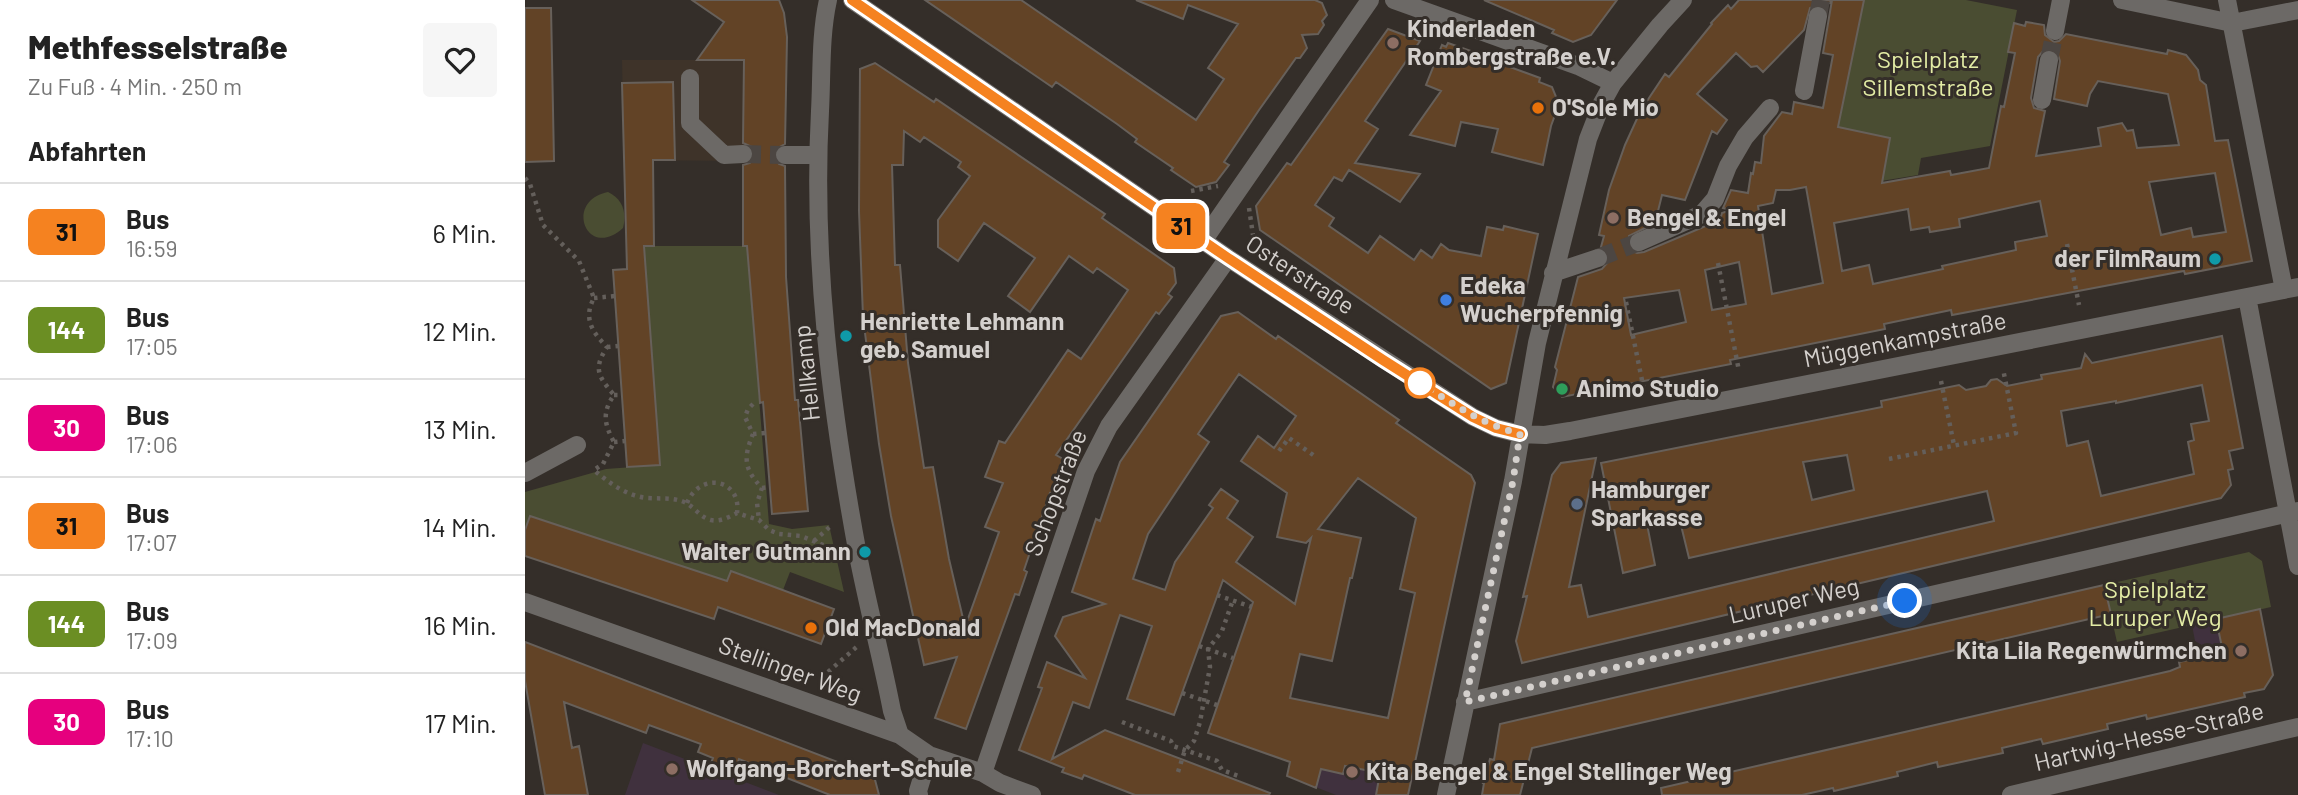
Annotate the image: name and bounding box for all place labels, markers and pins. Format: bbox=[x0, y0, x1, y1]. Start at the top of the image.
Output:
place label: Kinderladen Rombergstraße e.V. bbox=[1407, 13, 1616, 70]
marker: Kinderladen Rombergstraße e.V. bbox=[1385, 35, 1401, 51]
place label: O'Sole Mio bbox=[1552, 92, 1659, 121]
marker: O'Sole Mio bbox=[1530, 100, 1546, 116]
place label: Bengel & Engel bbox=[1627, 202, 1786, 231]
marker: Bengel & Engel bbox=[1605, 210, 1621, 226]
place label: der FilmRaum bbox=[2054, 243, 2201, 272]
marker: der FilmRaum bbox=[2207, 251, 2223, 267]
place label: Edeka Wucherpfennig bbox=[1460, 270, 1623, 327]
marker: Edeka Wucherpfennig bbox=[1438, 292, 1454, 308]
place label: Henriette Lehmann geb. Samuel bbox=[860, 306, 1064, 363]
marker: Henriette Lehmann geb. Samuel bbox=[838, 328, 854, 344]
unlabelled marker bbox=[1405, 368, 1435, 398]
place label: Animo Studio bbox=[1576, 373, 1719, 402]
marker: Animo Studio bbox=[1554, 381, 1570, 397]
place label: Hamburger Sparkasse bbox=[1591, 474, 1710, 531]
marker: Hamburger Sparkasse bbox=[1569, 496, 1585, 512]
place label: Walter Gutmann bbox=[681, 536, 851, 565]
marker: Walter Gutmann bbox=[857, 544, 873, 560]
place label: Old MacDonald bbox=[825, 612, 980, 641]
marker: Old MacDonald bbox=[803, 620, 819, 636]
place label: Kita Lila Regenwürmchen bbox=[1956, 635, 2227, 664]
marker: Kita Lila Regenwürmchen bbox=[2233, 643, 2249, 659]
place label: Wolfgang-Borchert-Schule bbox=[686, 753, 973, 782]
place label: Kita Bengel & Engel Stellinger Weg bbox=[1366, 756, 1732, 785]
marker: Wolfgang-Borchert-Schule bbox=[664, 761, 680, 777]
marker: Kita Bengel & Engel Stellinger Weg bbox=[1344, 764, 1360, 780]

